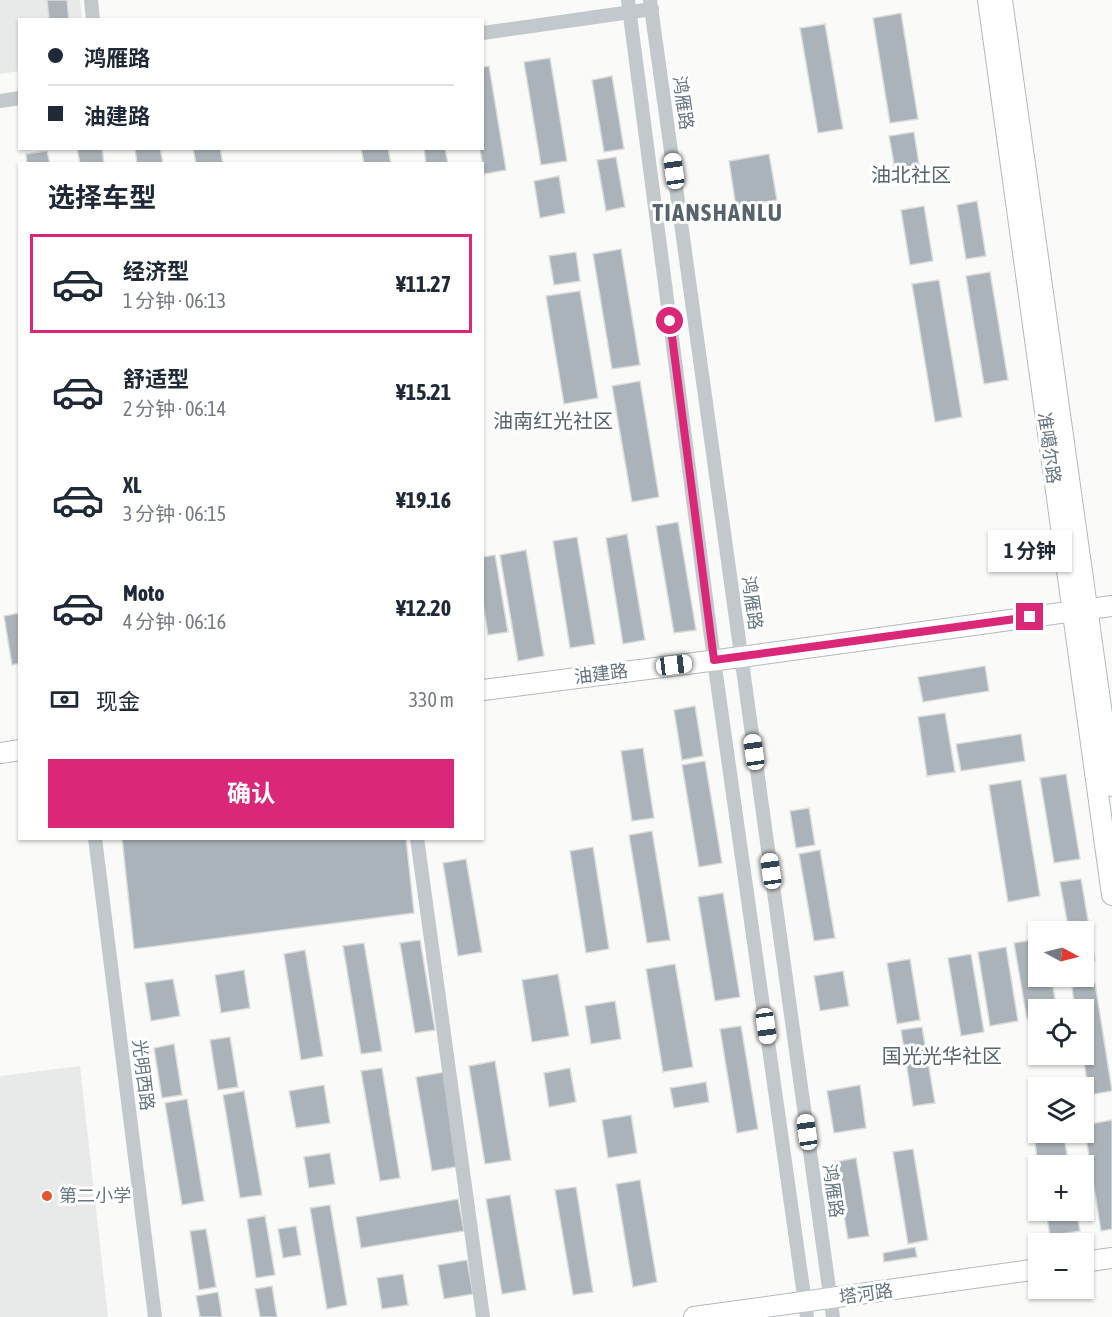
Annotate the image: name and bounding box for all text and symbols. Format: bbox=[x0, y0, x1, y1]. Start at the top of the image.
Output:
text: 鸿雁路 bbox=[84, 45, 150, 71]
street label: 鸿雁路 bbox=[669, 75, 698, 131]
text: 油建路 bbox=[84, 103, 150, 129]
car bbox=[663, 152, 685, 190]
district label: 油北社区 bbox=[871, 163, 951, 186]
text: 选择车型 bbox=[48, 182, 156, 213]
district label: TIANSHANLU bbox=[653, 199, 783, 226]
icon: car bbox=[51, 257, 105, 311]
text: 经济型 bbox=[123, 258, 189, 284]
text: ¥11.27 bbox=[396, 271, 451, 297]
text: 1 分钟 · 06:13 bbox=[123, 289, 226, 312]
route start bbox=[656, 307, 683, 334]
icon: car bbox=[51, 365, 105, 419]
text: 舒适型 bbox=[123, 366, 189, 392]
text: ¥15.21 bbox=[396, 379, 451, 405]
text: 2 分钟 · 06:14 bbox=[123, 397, 226, 420]
district label: 油南红光社区 bbox=[493, 409, 613, 432]
street label: 准噶尔路 bbox=[1034, 411, 1065, 485]
text: XL bbox=[123, 472, 141, 498]
icon: car bbox=[51, 473, 105, 527]
text: ¥19.16 bbox=[396, 487, 451, 513]
text: 3 分钟 · 06:15 bbox=[123, 502, 226, 525]
callout: 1 分钟 bbox=[988, 530, 1072, 572]
text: 1 分钟 bbox=[1004, 539, 1056, 562]
street label: 鸿雁路 bbox=[738, 575, 767, 631]
text: Moto bbox=[123, 580, 165, 606]
icon: car bbox=[51, 581, 105, 635]
text: ¥12.20 bbox=[396, 595, 451, 621]
route end bbox=[1016, 603, 1043, 630]
text: 4 分钟 · 06:16 bbox=[123, 610, 226, 633]
car bbox=[655, 654, 693, 676]
street label: 油建路 bbox=[573, 660, 629, 687]
icon: cash bbox=[48, 683, 81, 716]
text: 现金 bbox=[96, 688, 140, 714]
text: 330 m bbox=[409, 688, 454, 711]
car bbox=[743, 733, 765, 771]
button: 确认 bbox=[48, 759, 454, 828]
car bbox=[760, 852, 782, 890]
north arrow bbox=[1028, 921, 1094, 987]
map controls bbox=[1028, 921, 1094, 1299]
button: locate bbox=[1028, 999, 1094, 1065]
car bbox=[755, 1007, 777, 1045]
street label: 光明西路 bbox=[129, 1038, 158, 1112]
district label: 国光光华社区 bbox=[882, 1044, 1002, 1067]
button: layers bbox=[1028, 1077, 1094, 1143]
car bbox=[796, 1113, 818, 1151]
button: + bbox=[1028, 1155, 1094, 1221]
street label: 鸿雁路 bbox=[819, 1163, 848, 1219]
place label: 第二小学 bbox=[59, 1185, 131, 1206]
marker: 第二小学 bbox=[40, 1189, 54, 1203]
button: − bbox=[1028, 1233, 1094, 1299]
street label: 塔河路 bbox=[838, 1279, 894, 1308]

